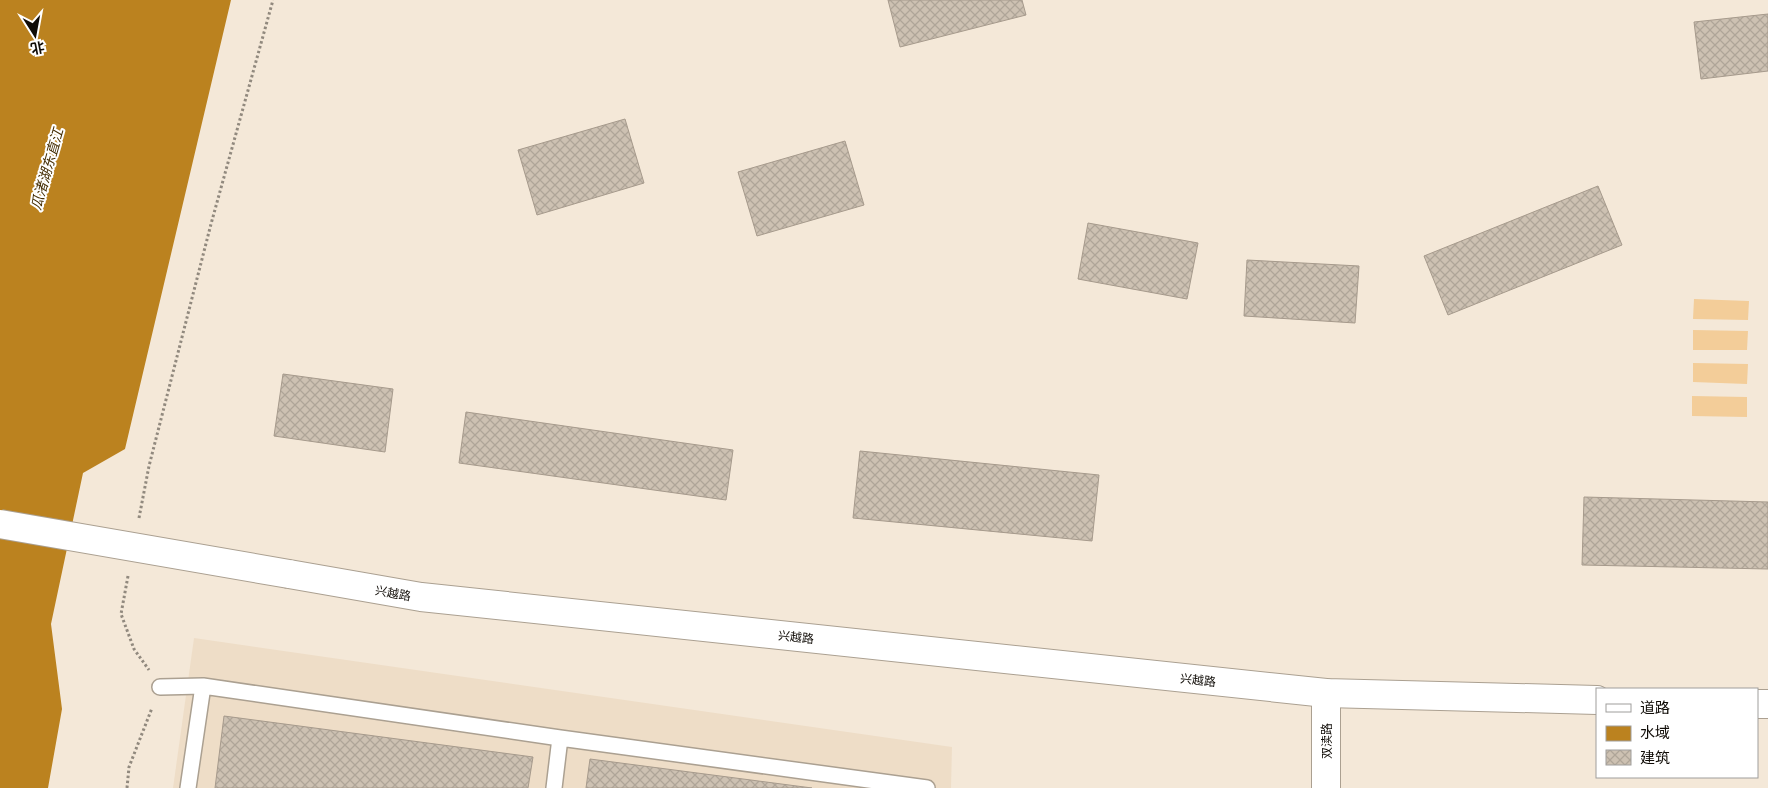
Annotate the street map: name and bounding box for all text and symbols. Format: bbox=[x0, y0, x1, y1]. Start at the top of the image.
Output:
north arrow bbox=[10, 10, 60, 60]
text: 北 bbox=[29, 38, 46, 58]
water label: 瓜渚湖东直江 bbox=[27, 124, 68, 212]
street label: 兴越路 bbox=[374, 582, 412, 604]
street label: 兴越路 bbox=[777, 628, 815, 646]
street label: 兴越路 bbox=[1179, 671, 1217, 689]
legend bbox=[1596, 688, 1758, 778]
text: 道路 bbox=[1640, 698, 1670, 717]
street label: 双渎路 bbox=[1319, 723, 1334, 759]
text: 水域 bbox=[1640, 723, 1670, 742]
text: 建筑 bbox=[1640, 748, 1670, 767]

